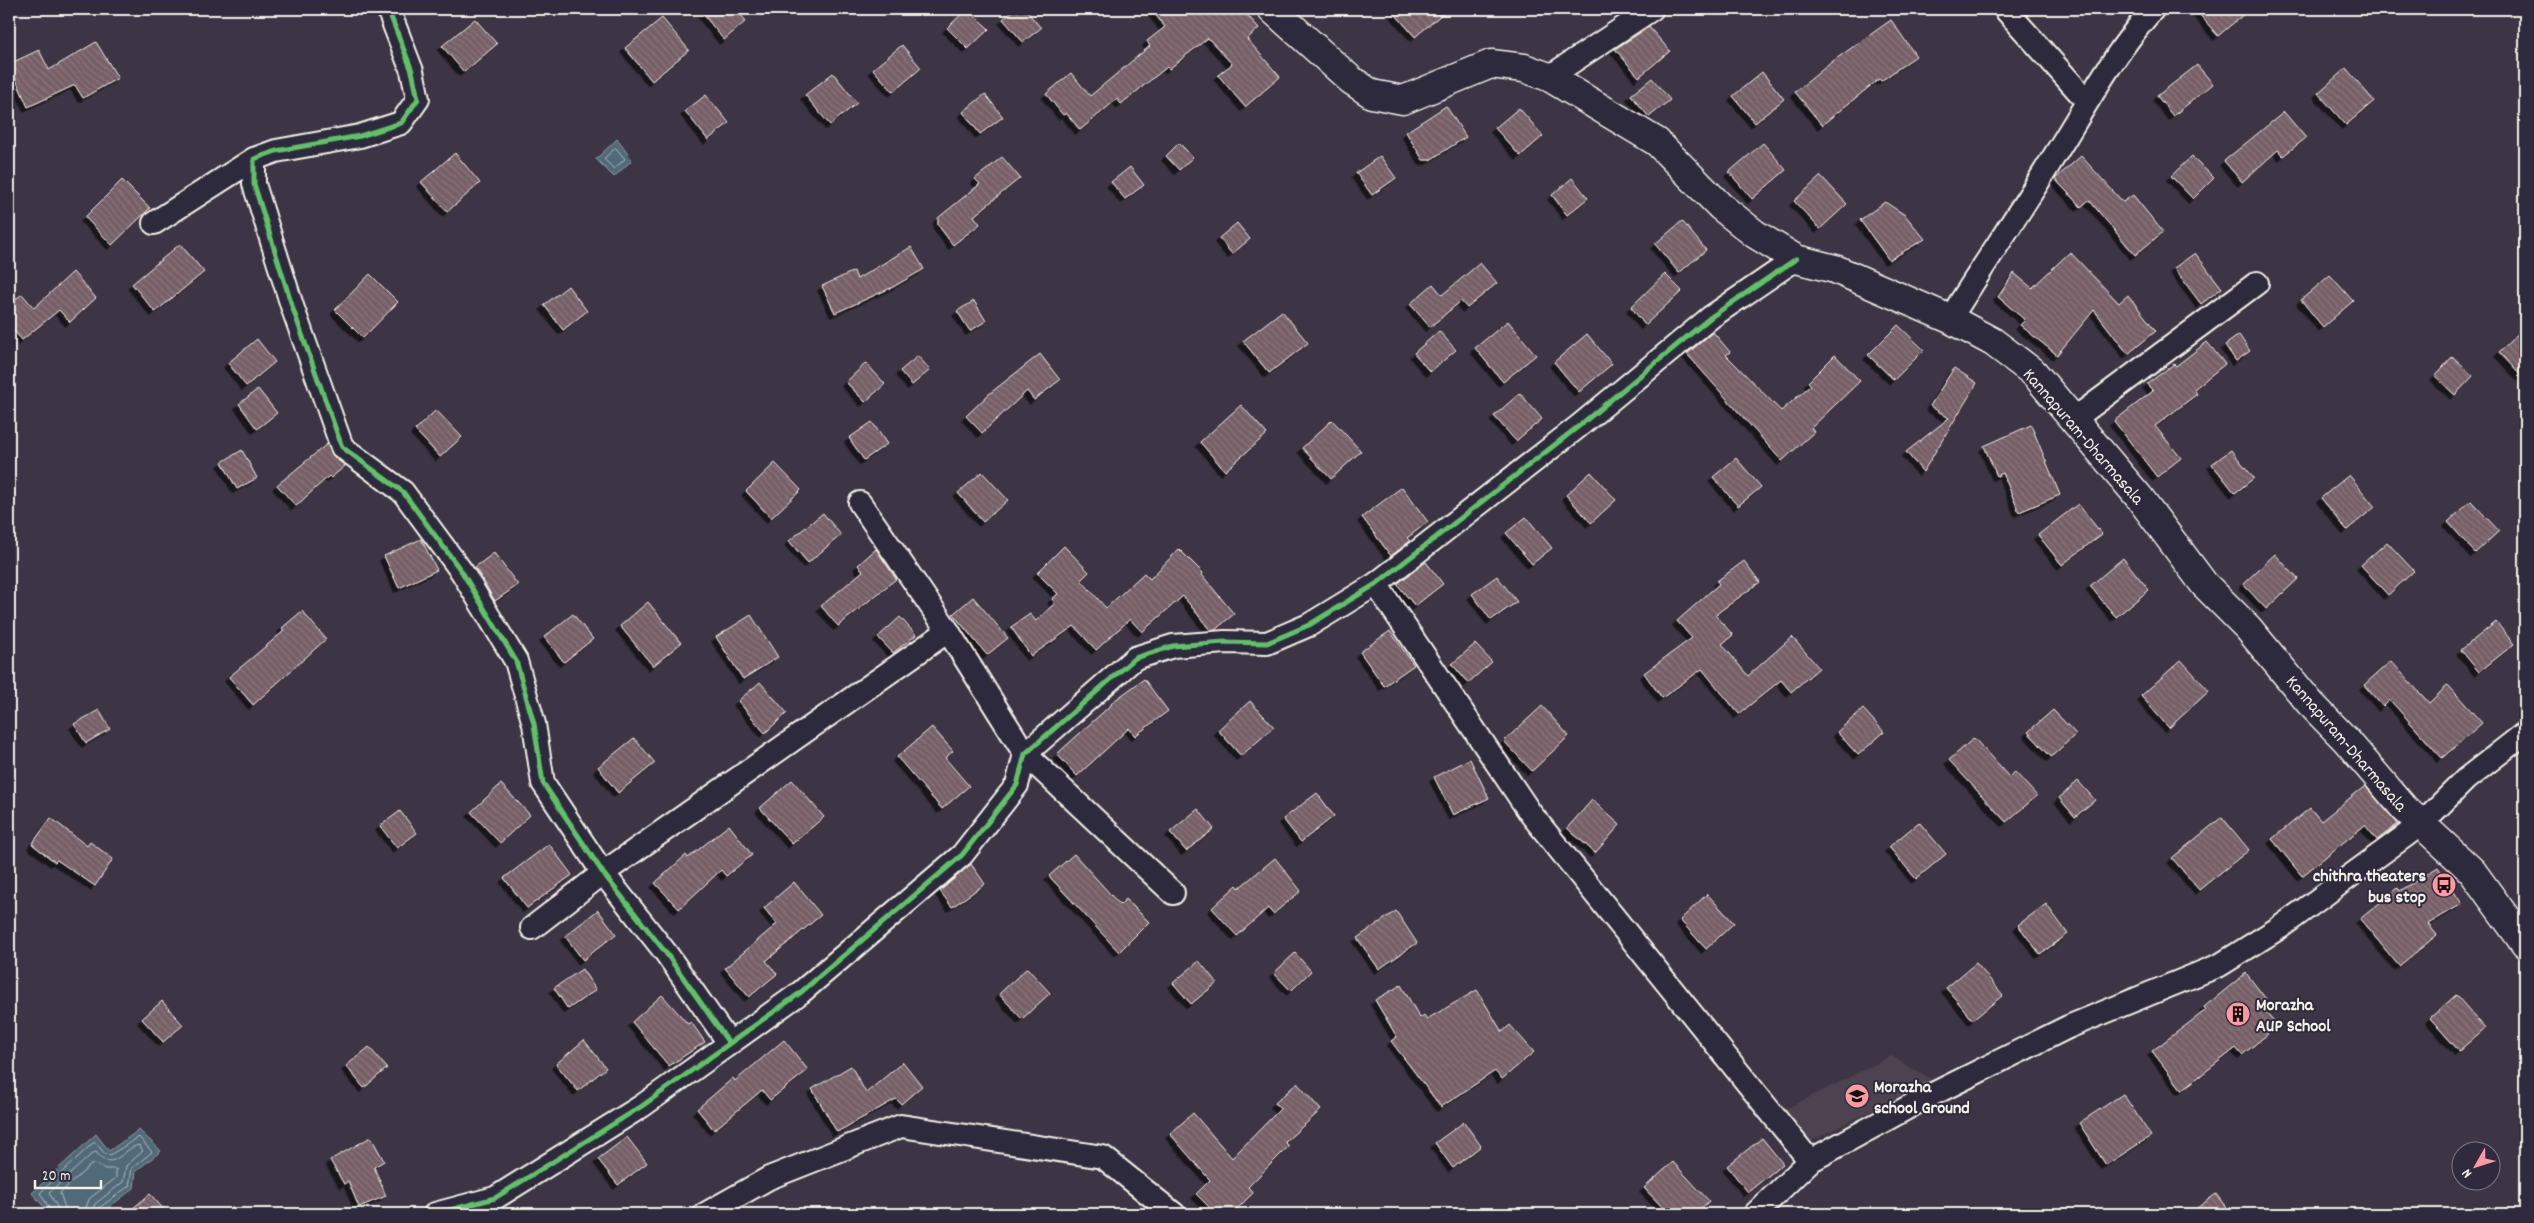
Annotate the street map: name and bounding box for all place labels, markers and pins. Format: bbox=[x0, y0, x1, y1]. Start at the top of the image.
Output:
place label: chithra theaters bus stop bbox=[2313, 865, 2426, 911]
bus stop icon: chithra theaters bus stop bbox=[2431, 872, 2457, 898]
place label: Morazha AUP School bbox=[2256, 994, 2331, 1040]
building icon: Morazha AUP School bbox=[2225, 1001, 2251, 1027]
place label: Morazha school Ground bbox=[1874, 1076, 1970, 1122]
school or university icon: Morazha school Ground bbox=[1844, 1083, 1870, 1109]

